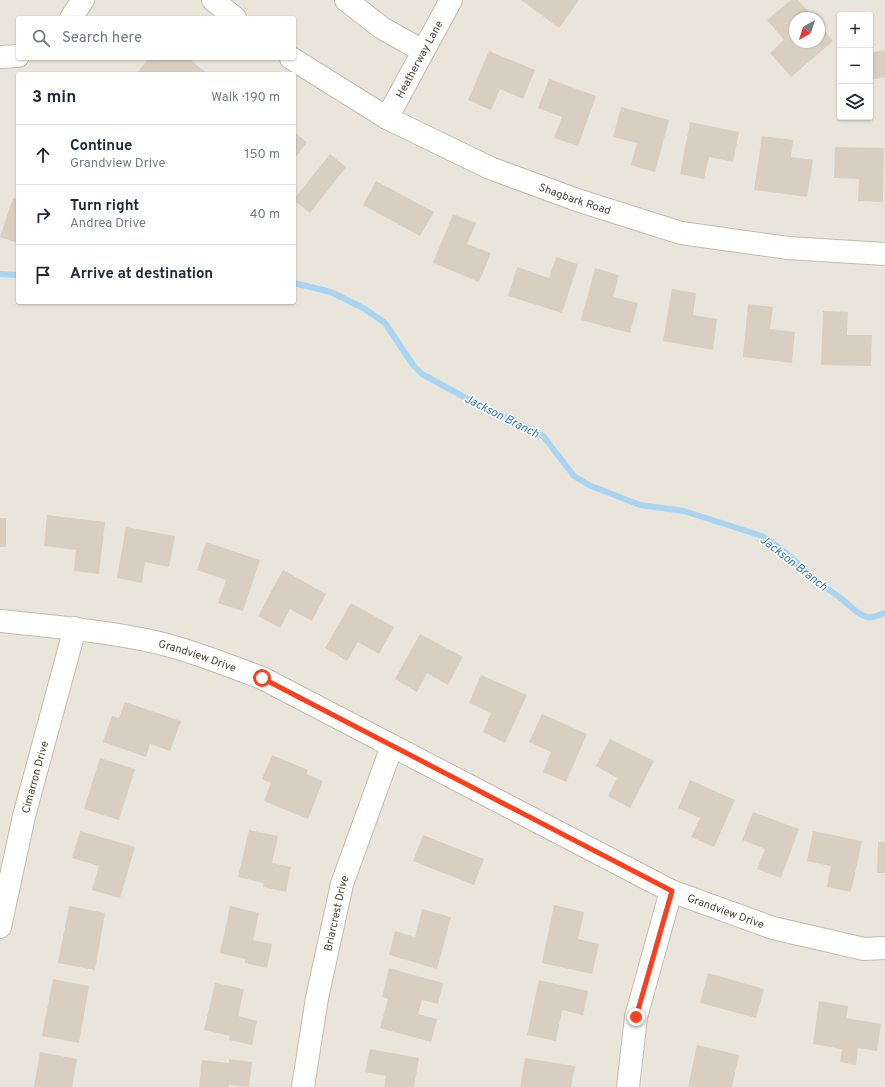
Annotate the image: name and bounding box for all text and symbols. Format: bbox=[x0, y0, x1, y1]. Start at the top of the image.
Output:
north arrow bbox=[789, 12, 825, 48]
map controls bbox=[837, 12, 873, 120]
button: + bbox=[837, 12, 873, 48]
search box bbox=[16, 16, 296, 60]
street label: Heatherway Lane bbox=[393, 18, 447, 101]
icon: search bbox=[30, 27, 52, 49]
text: Search here bbox=[62, 29, 142, 48]
button: − bbox=[837, 48, 873, 84]
button: layers bbox=[837, 84, 873, 120]
text: 3 min bbox=[32, 87, 76, 109]
text: Walk · 190 m bbox=[211, 90, 280, 106]
text: Continue bbox=[70, 137, 132, 156]
icon: ahead bbox=[32, 144, 54, 166]
text: 150 m bbox=[245, 147, 280, 163]
text: Grandview Drive bbox=[70, 156, 166, 172]
street label: Shagbark Road bbox=[537, 181, 612, 218]
text: Turn right bbox=[70, 197, 139, 216]
icon: right bbox=[32, 204, 54, 226]
text: 40 m bbox=[250, 207, 280, 223]
text: Andrea Drive bbox=[70, 216, 146, 232]
icon: arrive bbox=[32, 264, 54, 286]
text: Arrive at destination bbox=[70, 265, 213, 284]
water label: Jackson Branch bbox=[461, 391, 542, 443]
water label: Jackson Branch bbox=[756, 532, 831, 596]
street label: Grandview Drive bbox=[157, 637, 238, 676]
route start bbox=[253, 669, 271, 687]
street label: Cimarron Drive bbox=[19, 739, 52, 815]
street label: Briarcrest Drive bbox=[321, 873, 353, 953]
street label: Grandview Drive bbox=[685, 891, 766, 932]
route end bbox=[627, 1008, 645, 1026]

